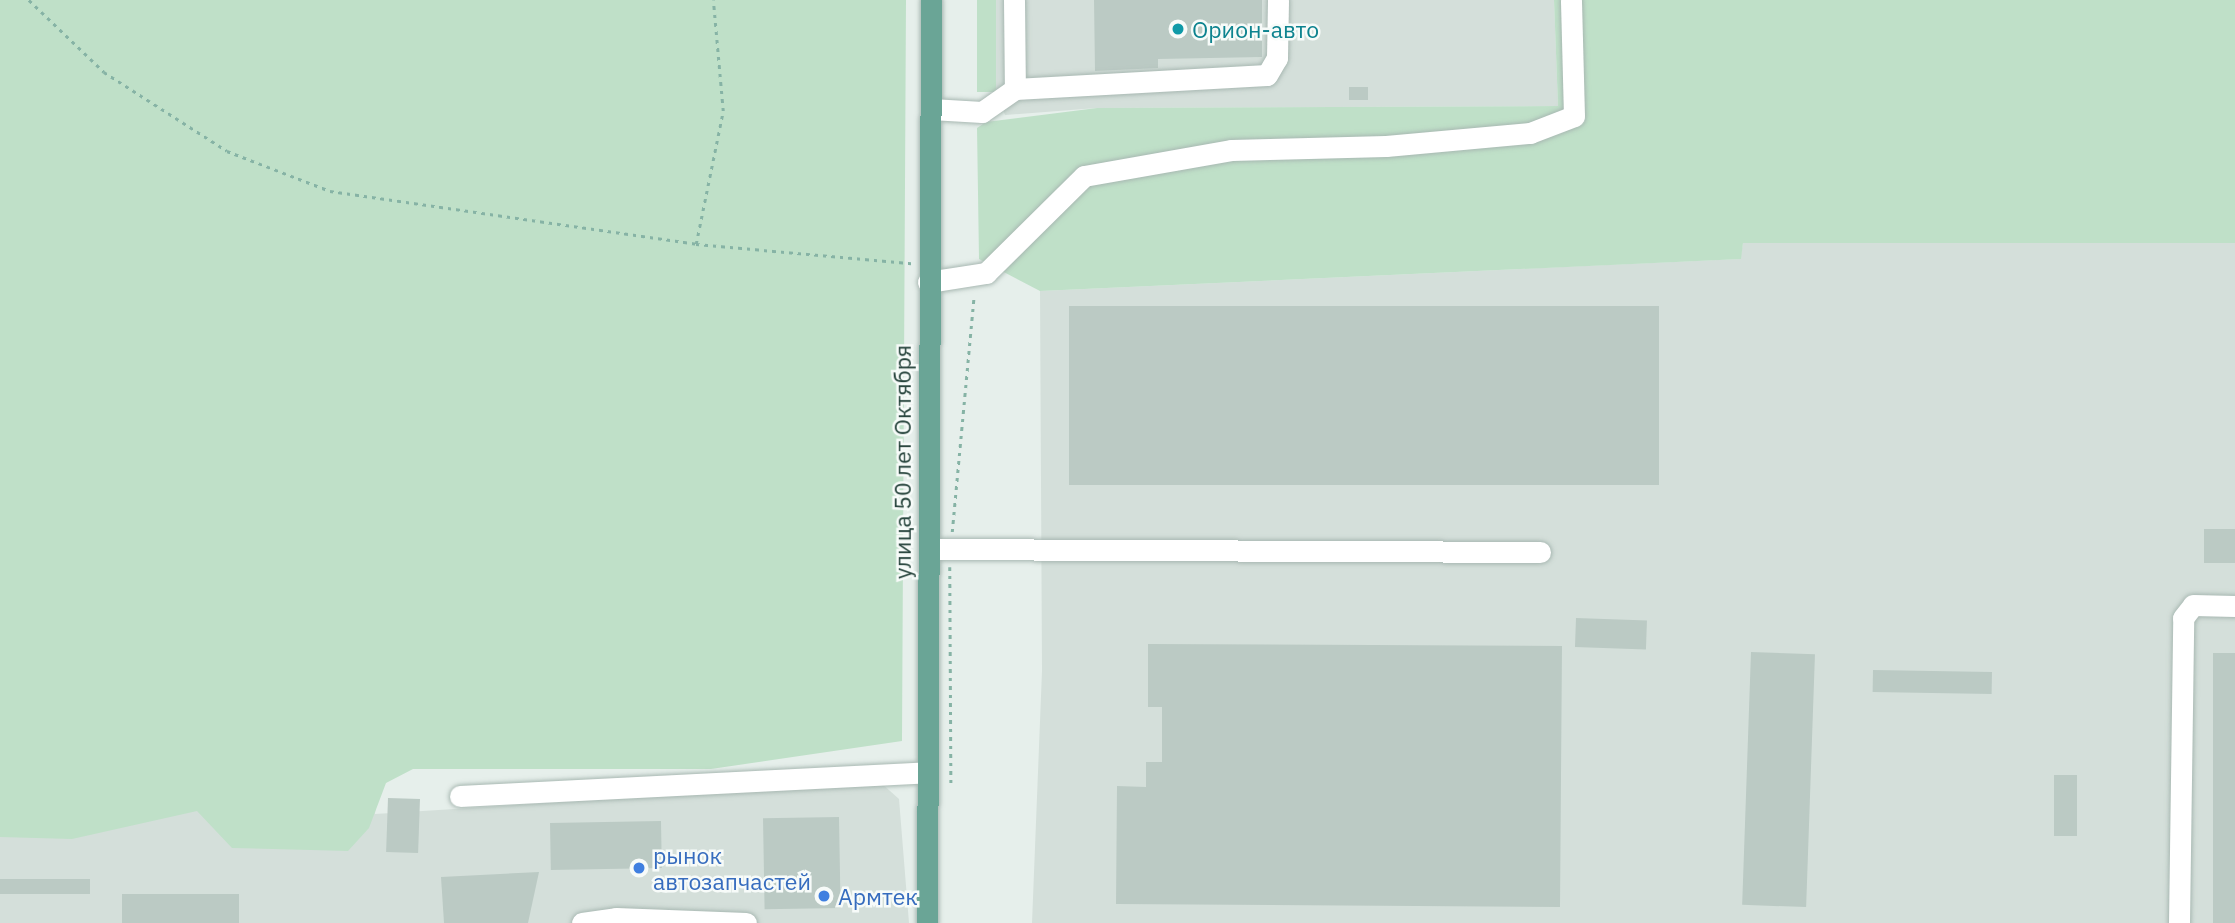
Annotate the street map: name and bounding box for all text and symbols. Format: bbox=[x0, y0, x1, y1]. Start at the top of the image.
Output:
place label: Орион-авто bbox=[1192, 15, 1319, 43]
marker: Орион-авто bbox=[1170, 21, 1186, 37]
street label: улица 50 лет Октября bbox=[888, 345, 916, 579]
place label: рынок автозапчастей bbox=[653, 841, 811, 895]
marker: рынок автозапчастей bbox=[631, 860, 647, 876]
place label: Армтек bbox=[838, 882, 918, 910]
marker: Армтек bbox=[816, 888, 832, 904]

